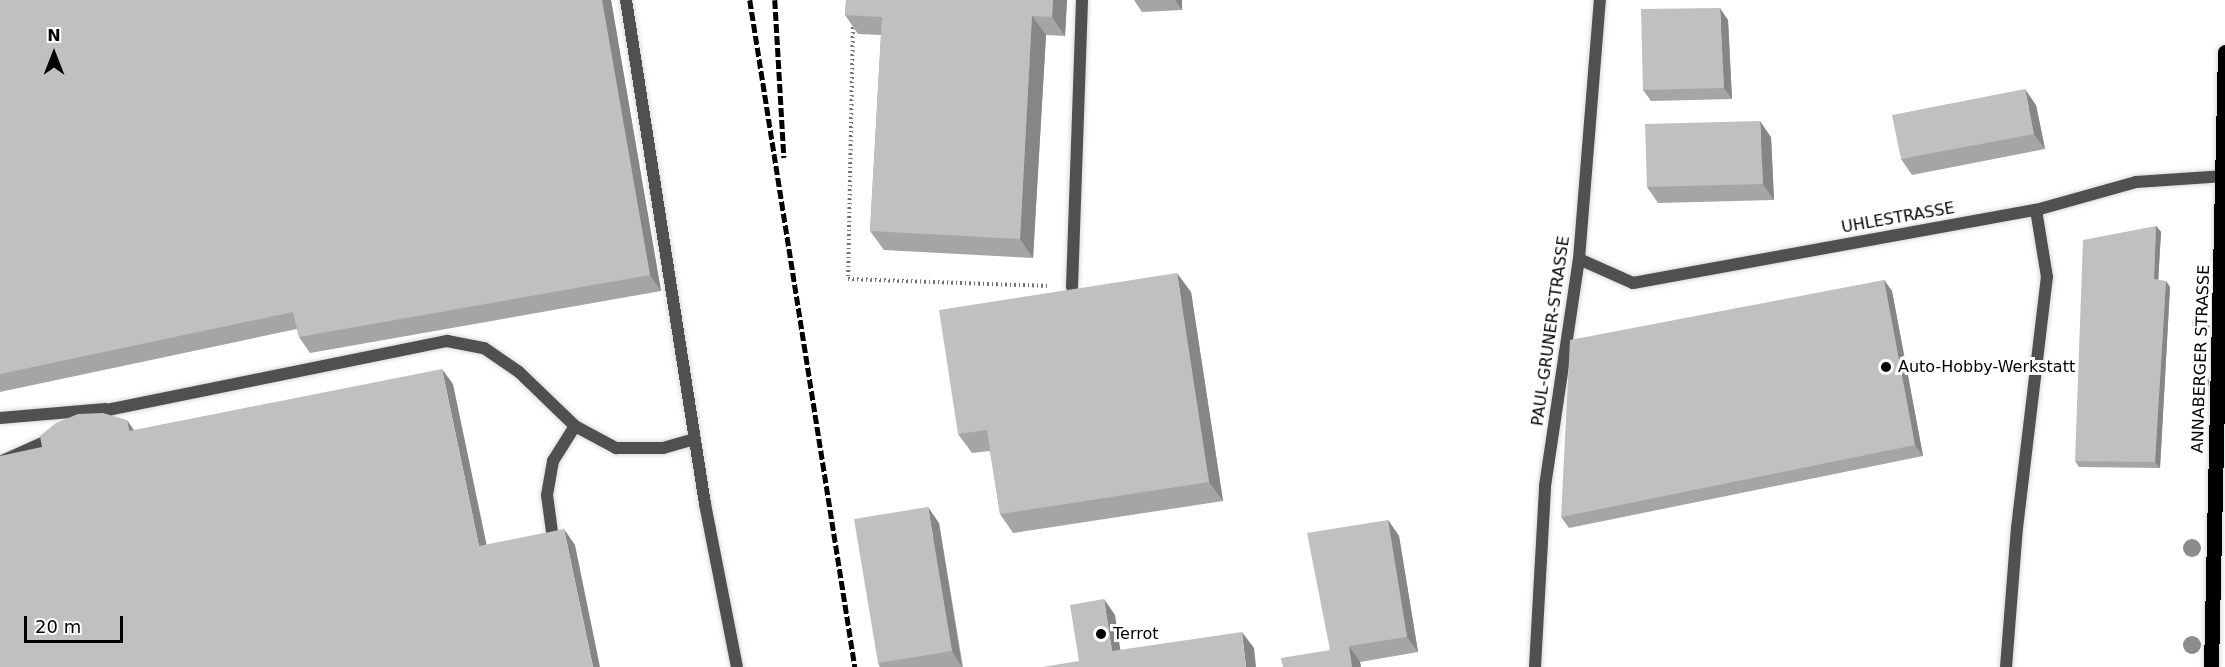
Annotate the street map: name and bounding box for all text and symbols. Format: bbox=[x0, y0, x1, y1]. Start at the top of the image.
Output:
north arrow bbox=[24, 24, 84, 84]
text: N bbox=[47, 26, 61, 45]
street label: UHLESTRASSE bbox=[1840, 199, 1956, 237]
street label: PAUL-GRUNER-STRASSE bbox=[1528, 235, 1574, 427]
street label: ANNABERGER STRASSE bbox=[2188, 264, 2214, 454]
place label: Auto-Hobby-Werkstatt bbox=[1898, 357, 2075, 377]
marker: Auto-Hobby-Werkstatt bbox=[1879, 360, 1893, 374]
scale bar bbox=[27, 604, 126, 642]
text: 20 m bbox=[35, 616, 81, 637]
place label: Terrot bbox=[1113, 624, 1158, 644]
marker: Terrot bbox=[1094, 627, 1108, 641]

